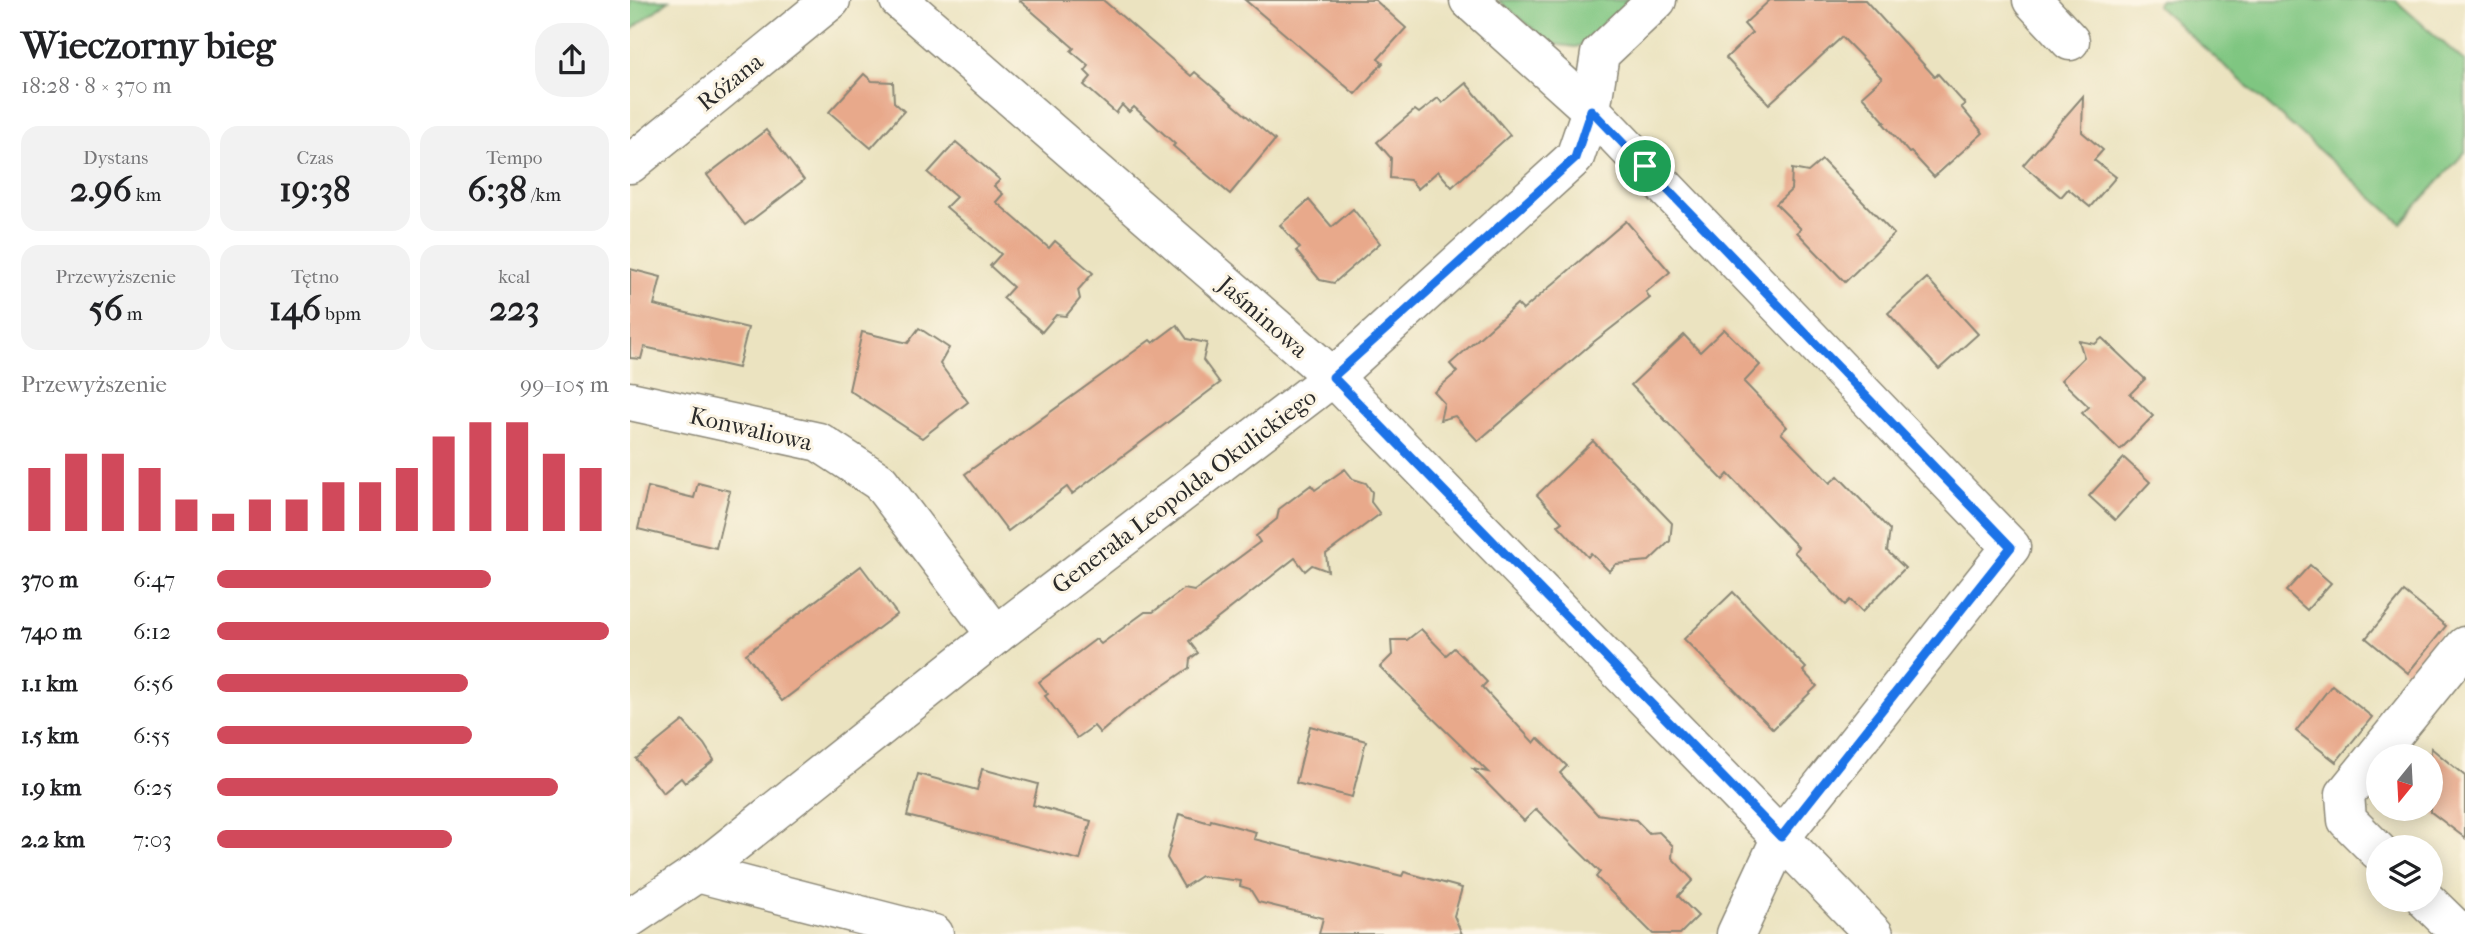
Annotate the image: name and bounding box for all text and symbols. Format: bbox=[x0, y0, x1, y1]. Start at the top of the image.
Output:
text: Wieczorny bieg bbox=[21, 23, 276, 68]
button: share bbox=[535, 23, 609, 97]
street label: Różana bbox=[692, 47, 769, 117]
text: 18:28 · 8 × 370 m bbox=[21, 72, 172, 99]
pin bbox=[1615, 136, 1675, 196]
text: Dystans bbox=[83, 147, 148, 169]
text: Czas bbox=[297, 147, 333, 169]
text: Tempo bbox=[486, 147, 543, 169]
icon: arrive bbox=[1626, 147, 1664, 185]
text: 2.96 bbox=[70, 169, 132, 210]
text: 19:38 bbox=[279, 169, 351, 210]
text: 6:38 bbox=[467, 169, 527, 210]
text: km bbox=[132, 184, 161, 206]
text: /km bbox=[527, 184, 561, 206]
text: Przewyższenie bbox=[55, 266, 176, 288]
text: Tętno bbox=[291, 266, 339, 288]
text: kcal bbox=[498, 266, 530, 288]
street label: Jaśminowa bbox=[1211, 269, 1314, 364]
text: 56 bbox=[89, 288, 123, 329]
text: 146 bbox=[269, 288, 321, 329]
text: 223 bbox=[489, 288, 540, 329]
text: m bbox=[123, 303, 143, 325]
text: bpm bbox=[321, 303, 361, 325]
text: Przewyższenie bbox=[21, 371, 167, 398]
text: 99–105 m bbox=[520, 371, 609, 398]
street label: Generała Leopolda Okulickiego bbox=[1047, 383, 1321, 599]
street label: Konwaliowa bbox=[687, 401, 816, 457]
text: 370 m bbox=[21, 566, 78, 593]
text: 6:47 bbox=[133, 566, 175, 593]
text: 740 m bbox=[21, 618, 82, 645]
text: 6:12 bbox=[133, 618, 171, 645]
text: 1.1 km bbox=[21, 670, 78, 697]
text: 6:56 bbox=[133, 670, 173, 697]
text: 1.5 km bbox=[21, 722, 79, 749]
text: 6:55 bbox=[133, 722, 171, 749]
north arrow bbox=[2366, 744, 2443, 821]
map controls bbox=[2366, 744, 2443, 912]
text: 1.9 km bbox=[21, 774, 81, 801]
text: 6:25 bbox=[133, 774, 173, 801]
text: 2.2 km bbox=[21, 826, 85, 853]
text: 7:03 bbox=[133, 826, 172, 853]
button: layers bbox=[2366, 835, 2443, 912]

